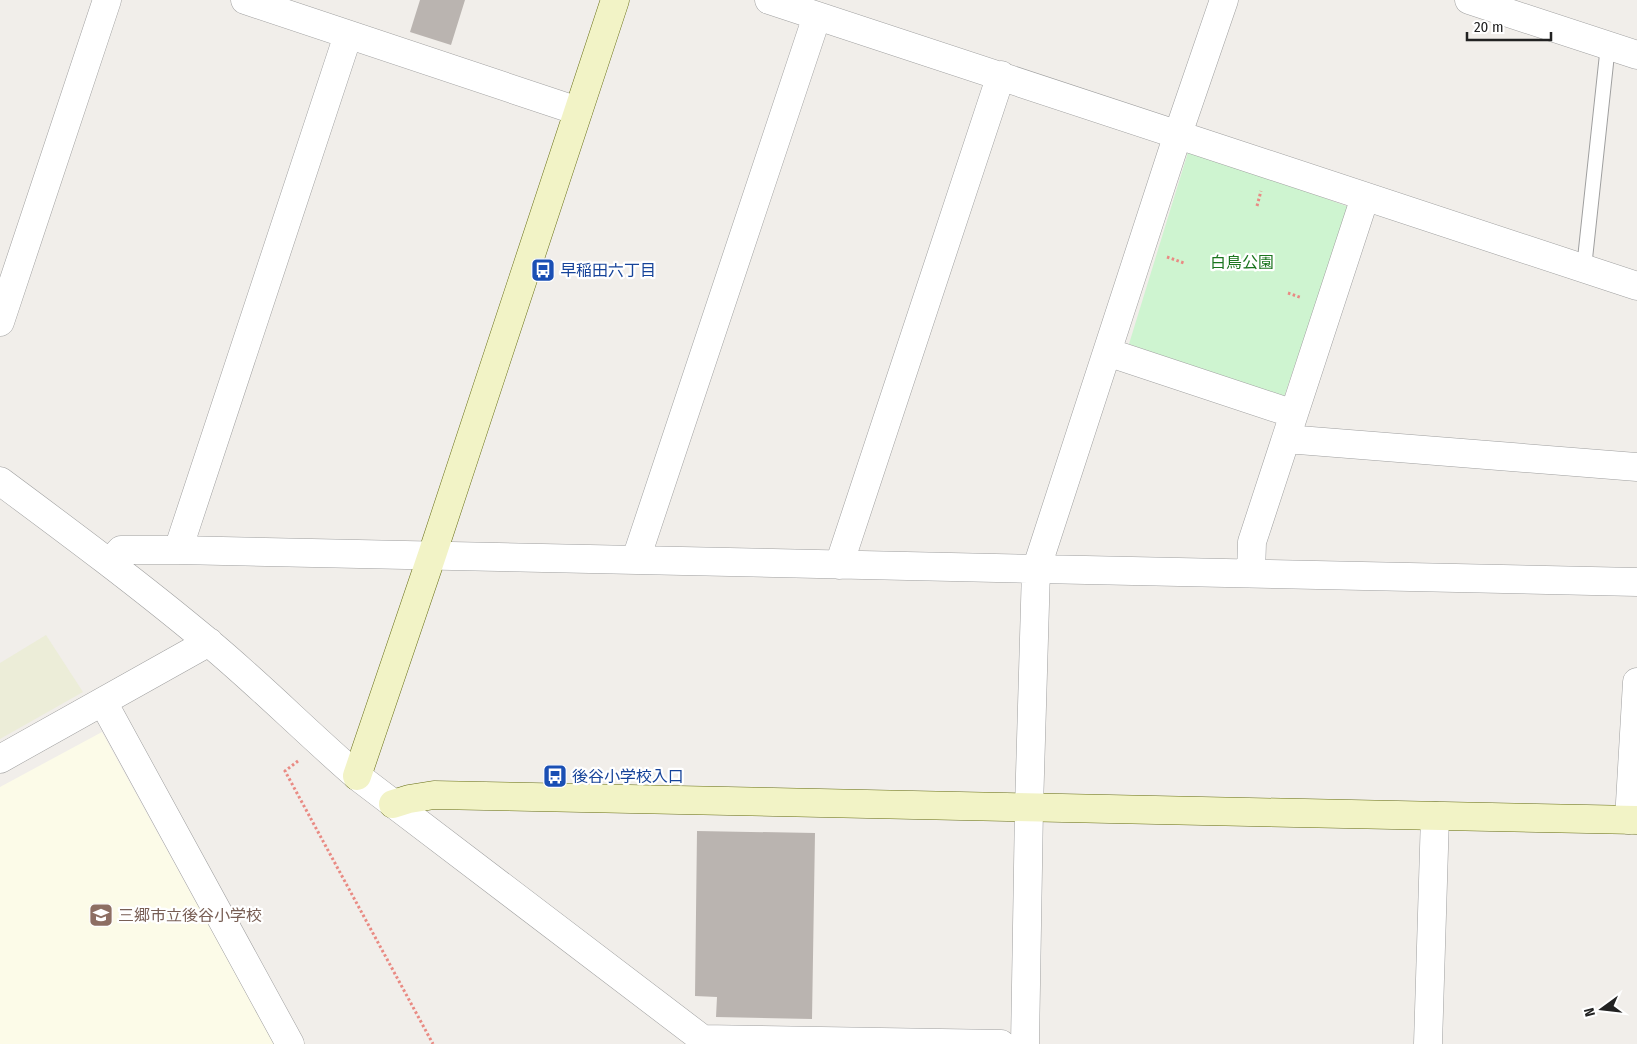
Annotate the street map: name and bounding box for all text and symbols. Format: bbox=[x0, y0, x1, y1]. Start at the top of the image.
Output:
scale bar bbox=[1467, 10, 1551, 42]
text: 20 m bbox=[1474, 18, 1504, 36]
park label: 白鳥公園 bbox=[1210, 253, 1274, 272]
bus stop icon: 早稲田六丁目 bbox=[530, 257, 556, 283]
place label: 早稲田六丁目 bbox=[560, 261, 656, 280]
bus stop icon: 後谷小学校入口 bbox=[542, 763, 568, 789]
place label: 後谷小学校入口 bbox=[572, 767, 684, 786]
school or university icon: 三郷市立後谷小学校 bbox=[88, 902, 114, 928]
place label: 三郷市立後谷小学校 bbox=[118, 906, 262, 925]
north arrow bbox=[1577, 984, 1627, 1034]
text: N bbox=[1581, 1006, 1599, 1018]

